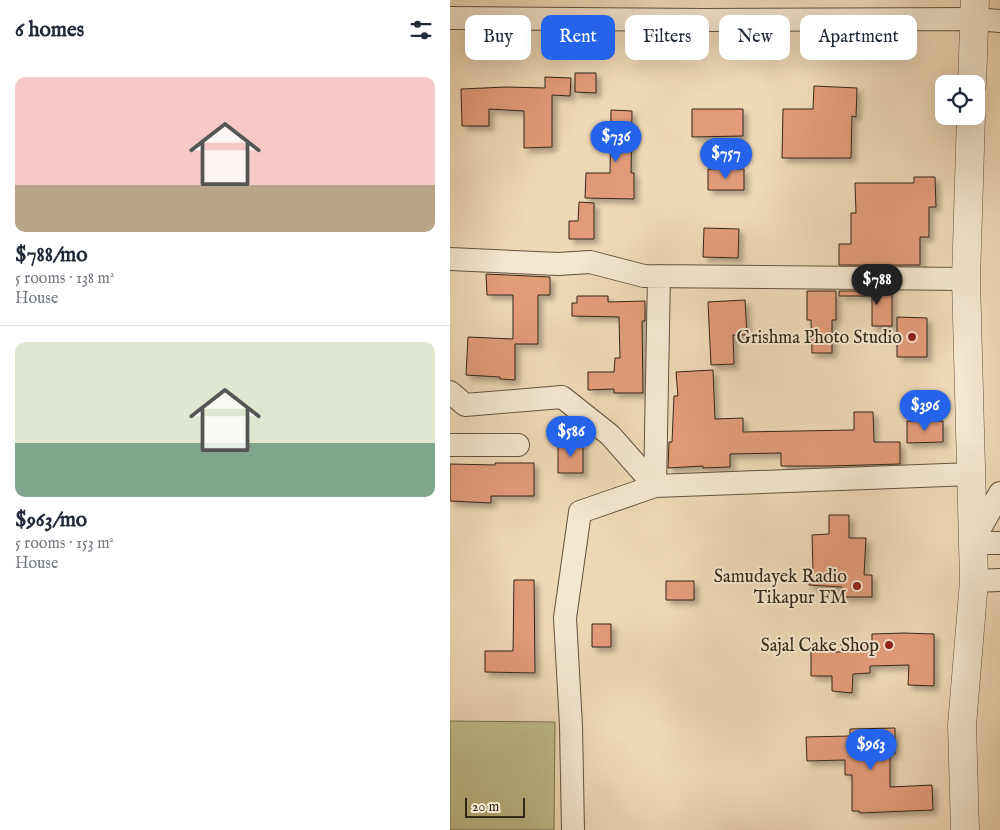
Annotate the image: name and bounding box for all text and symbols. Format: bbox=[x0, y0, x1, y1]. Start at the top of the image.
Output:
chip: Buy bbox=[465, 15, 531, 60]
chip: Rent bbox=[541, 15, 615, 60]
chip: Filters bbox=[625, 15, 709, 60]
chip: New bbox=[719, 15, 790, 60]
chip: Apartment bbox=[800, 15, 917, 60]
icon: filters bbox=[407, 16, 435, 44]
text: 6 homes bbox=[15, 17, 84, 44]
map controls bbox=[935, 75, 985, 125]
button: locate bbox=[935, 75, 985, 125]
icon: home bbox=[180, 109, 270, 199]
pin: $736 bbox=[586, 120, 646, 163]
text: $736 bbox=[601, 127, 631, 147]
pin: $757 bbox=[696, 138, 756, 180]
text: $757 bbox=[711, 144, 741, 164]
text: $788/mo bbox=[15, 242, 88, 269]
pin: $788 bbox=[847, 264, 907, 306]
text: 5 rooms · 138 m² bbox=[15, 269, 114, 289]
text: $788 bbox=[863, 270, 891, 290]
text: House bbox=[15, 289, 58, 309]
place label: Grishma Photo Studio bbox=[737, 327, 902, 350]
marker: Grishma Photo Studio bbox=[906, 331, 918, 343]
icon: home bbox=[180, 375, 270, 465]
pin: $396 bbox=[895, 390, 955, 432]
text: $396 bbox=[911, 396, 939, 416]
pin: $586 bbox=[541, 416, 601, 458]
text: $586 bbox=[557, 422, 585, 442]
text: $963/mo bbox=[15, 507, 87, 534]
text: 5 rooms · 153 m² bbox=[15, 534, 114, 554]
text: House bbox=[15, 554, 58, 574]
place label: Samudayek Radio Tikapur FM bbox=[714, 566, 847, 610]
marker: Samudayek Radio Tikapur FM bbox=[851, 580, 863, 592]
place label: Sajal Cake Shop bbox=[761, 635, 879, 658]
marker: Sajal Cake Shop bbox=[883, 639, 895, 651]
pin: $963 bbox=[841, 728, 901, 771]
text: $963 bbox=[857, 735, 885, 755]
scale bar bbox=[465, 795, 525, 818]
text: 20 m bbox=[472, 798, 499, 816]

